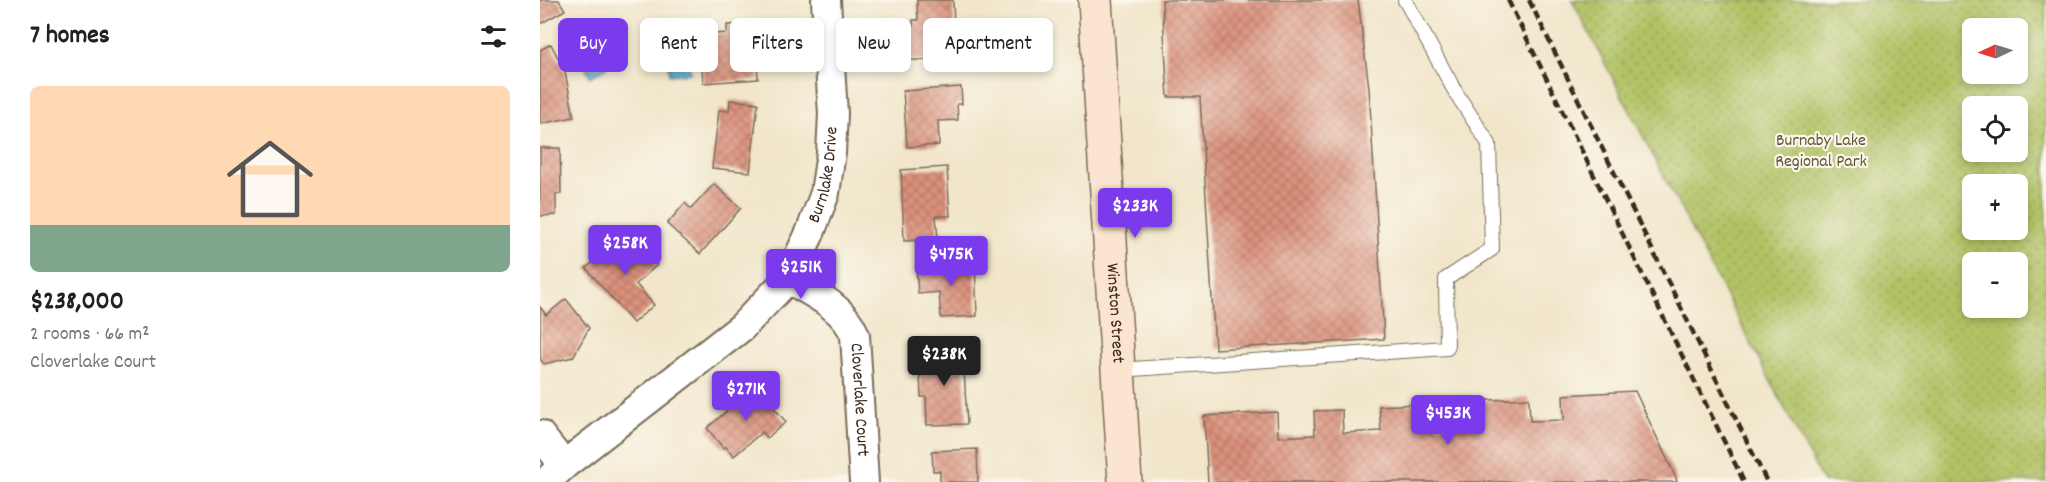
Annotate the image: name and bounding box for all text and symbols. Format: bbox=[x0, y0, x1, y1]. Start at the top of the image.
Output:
text: 7 homes bbox=[30, 18, 110, 55]
chip: Buy bbox=[558, 18, 628, 72]
chip: Rent bbox=[640, 18, 718, 72]
chip: Filters bbox=[730, 18, 824, 72]
chip: New bbox=[836, 18, 911, 72]
chip: Apartment bbox=[923, 18, 1053, 72]
north arrow bbox=[1962, 18, 2028, 84]
map controls bbox=[1962, 18, 2028, 318]
icon: filters bbox=[477, 20, 510, 53]
button: locate bbox=[1962, 96, 2028, 162]
icon: home bbox=[216, 125, 324, 233]
street label: Burnlake Drive bbox=[802, 126, 845, 227]
park label: Burnaby Lake Regional Park bbox=[1775, 129, 1867, 175]
button: + bbox=[1962, 174, 2028, 240]
pin: $233K bbox=[1093, 188, 1177, 239]
text: $233K bbox=[1112, 193, 1158, 221]
pin: $258K bbox=[583, 225, 667, 276]
text: $258K bbox=[602, 230, 648, 258]
pin: $475K bbox=[909, 236, 993, 287]
text: $475K bbox=[929, 241, 973, 269]
pin: $251K bbox=[759, 249, 843, 300]
button: − bbox=[1962, 252, 2028, 318]
text: $251K bbox=[780, 254, 822, 282]
street label: Winston Street bbox=[1099, 262, 1130, 365]
text: $238,000 bbox=[30, 284, 124, 321]
text: 2 rooms · 66 m² bbox=[30, 321, 150, 349]
pin: $238K bbox=[902, 336, 986, 387]
text: $238K bbox=[921, 341, 967, 369]
street label: Cloverlake Court bbox=[843, 342, 875, 457]
text: Cloverlake Court bbox=[30, 349, 156, 377]
pin: $271K bbox=[704, 371, 788, 422]
text: $271K bbox=[726, 376, 766, 404]
pin: $453K bbox=[1406, 395, 1490, 446]
text: $453K bbox=[1425, 400, 1471, 428]

